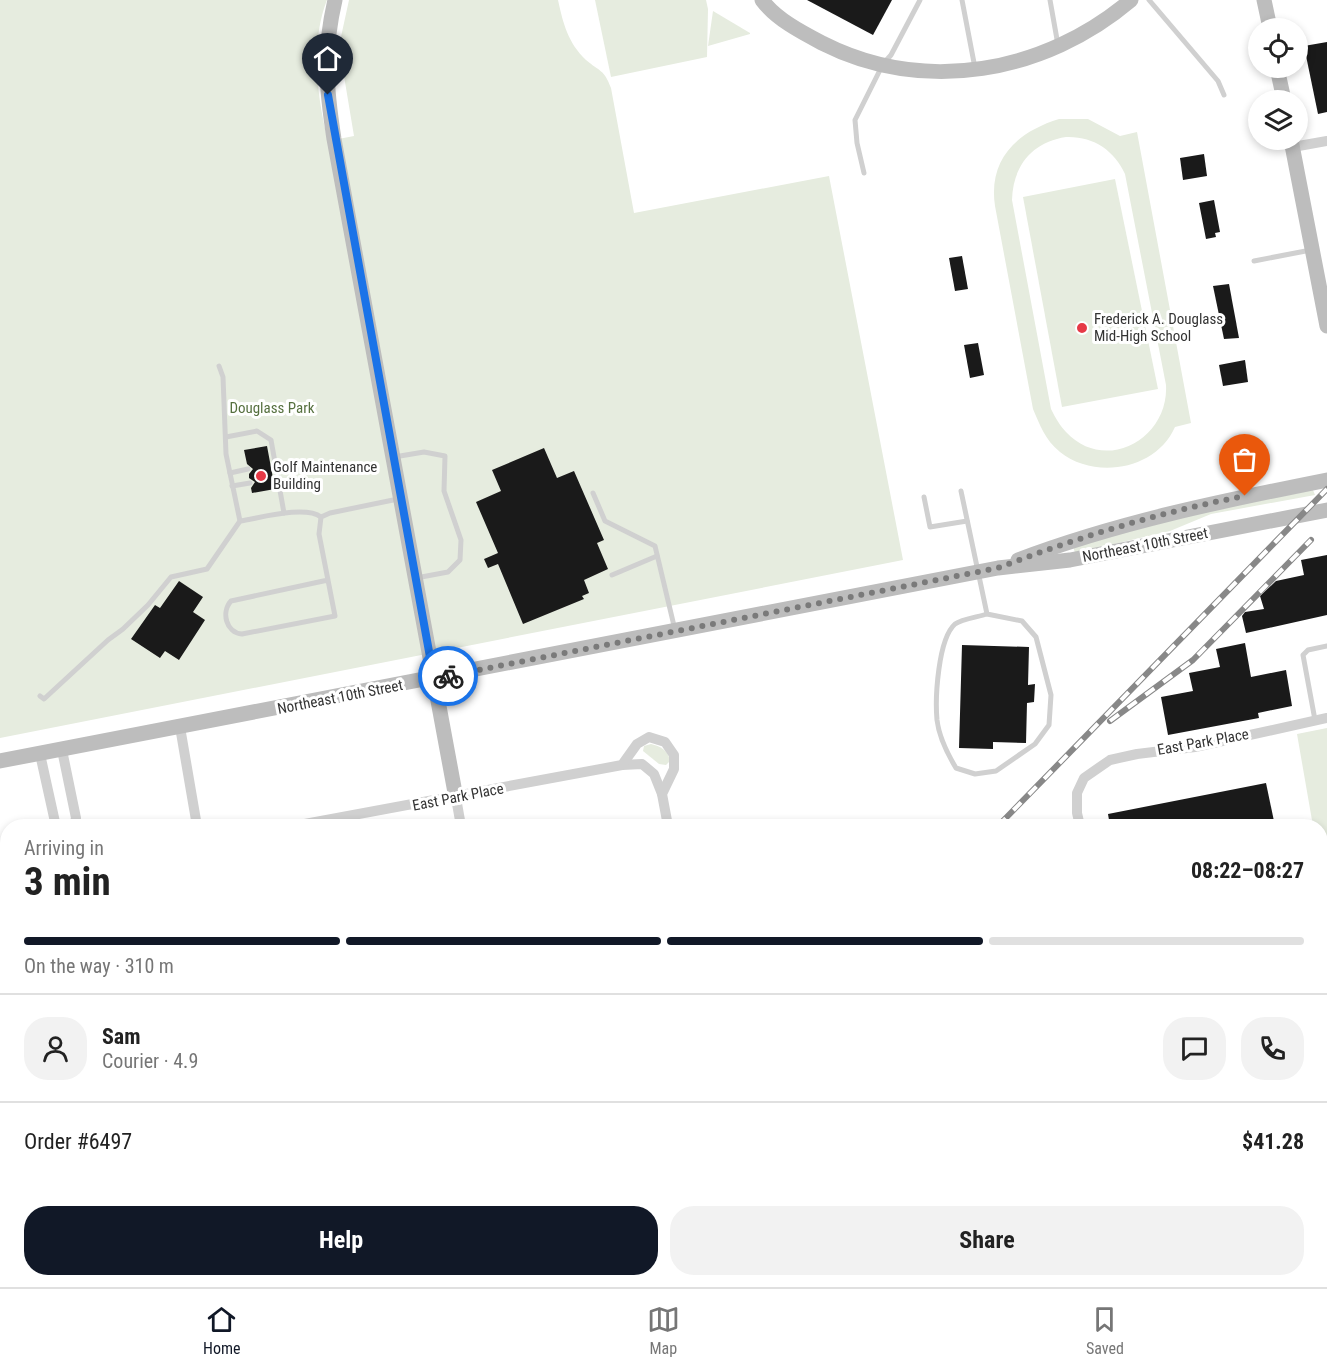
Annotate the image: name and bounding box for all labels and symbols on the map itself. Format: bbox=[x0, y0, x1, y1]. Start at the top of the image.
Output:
pin bbox=[302, 33, 353, 95]
place label: Frederick A. Douglass Mid-High School bbox=[1094, 310, 1223, 345]
marker: Frederick A. Douglass Mid-High School bbox=[1075, 321, 1089, 335]
park label: Douglass Park bbox=[229, 399, 315, 417]
pin bbox=[1219, 434, 1270, 496]
place label: Golf Maintenance Building bbox=[273, 458, 377, 493]
marker: Golf Maintenance Building bbox=[254, 469, 268, 483]
street label: Northeast 10th Street bbox=[1081, 524, 1209, 566]
courier bbox=[418, 646, 478, 706]
street label: Northeast 10th Street bbox=[276, 676, 404, 718]
street label: East Park Place bbox=[1156, 725, 1250, 759]
street label: East Park Place bbox=[411, 779, 505, 815]

